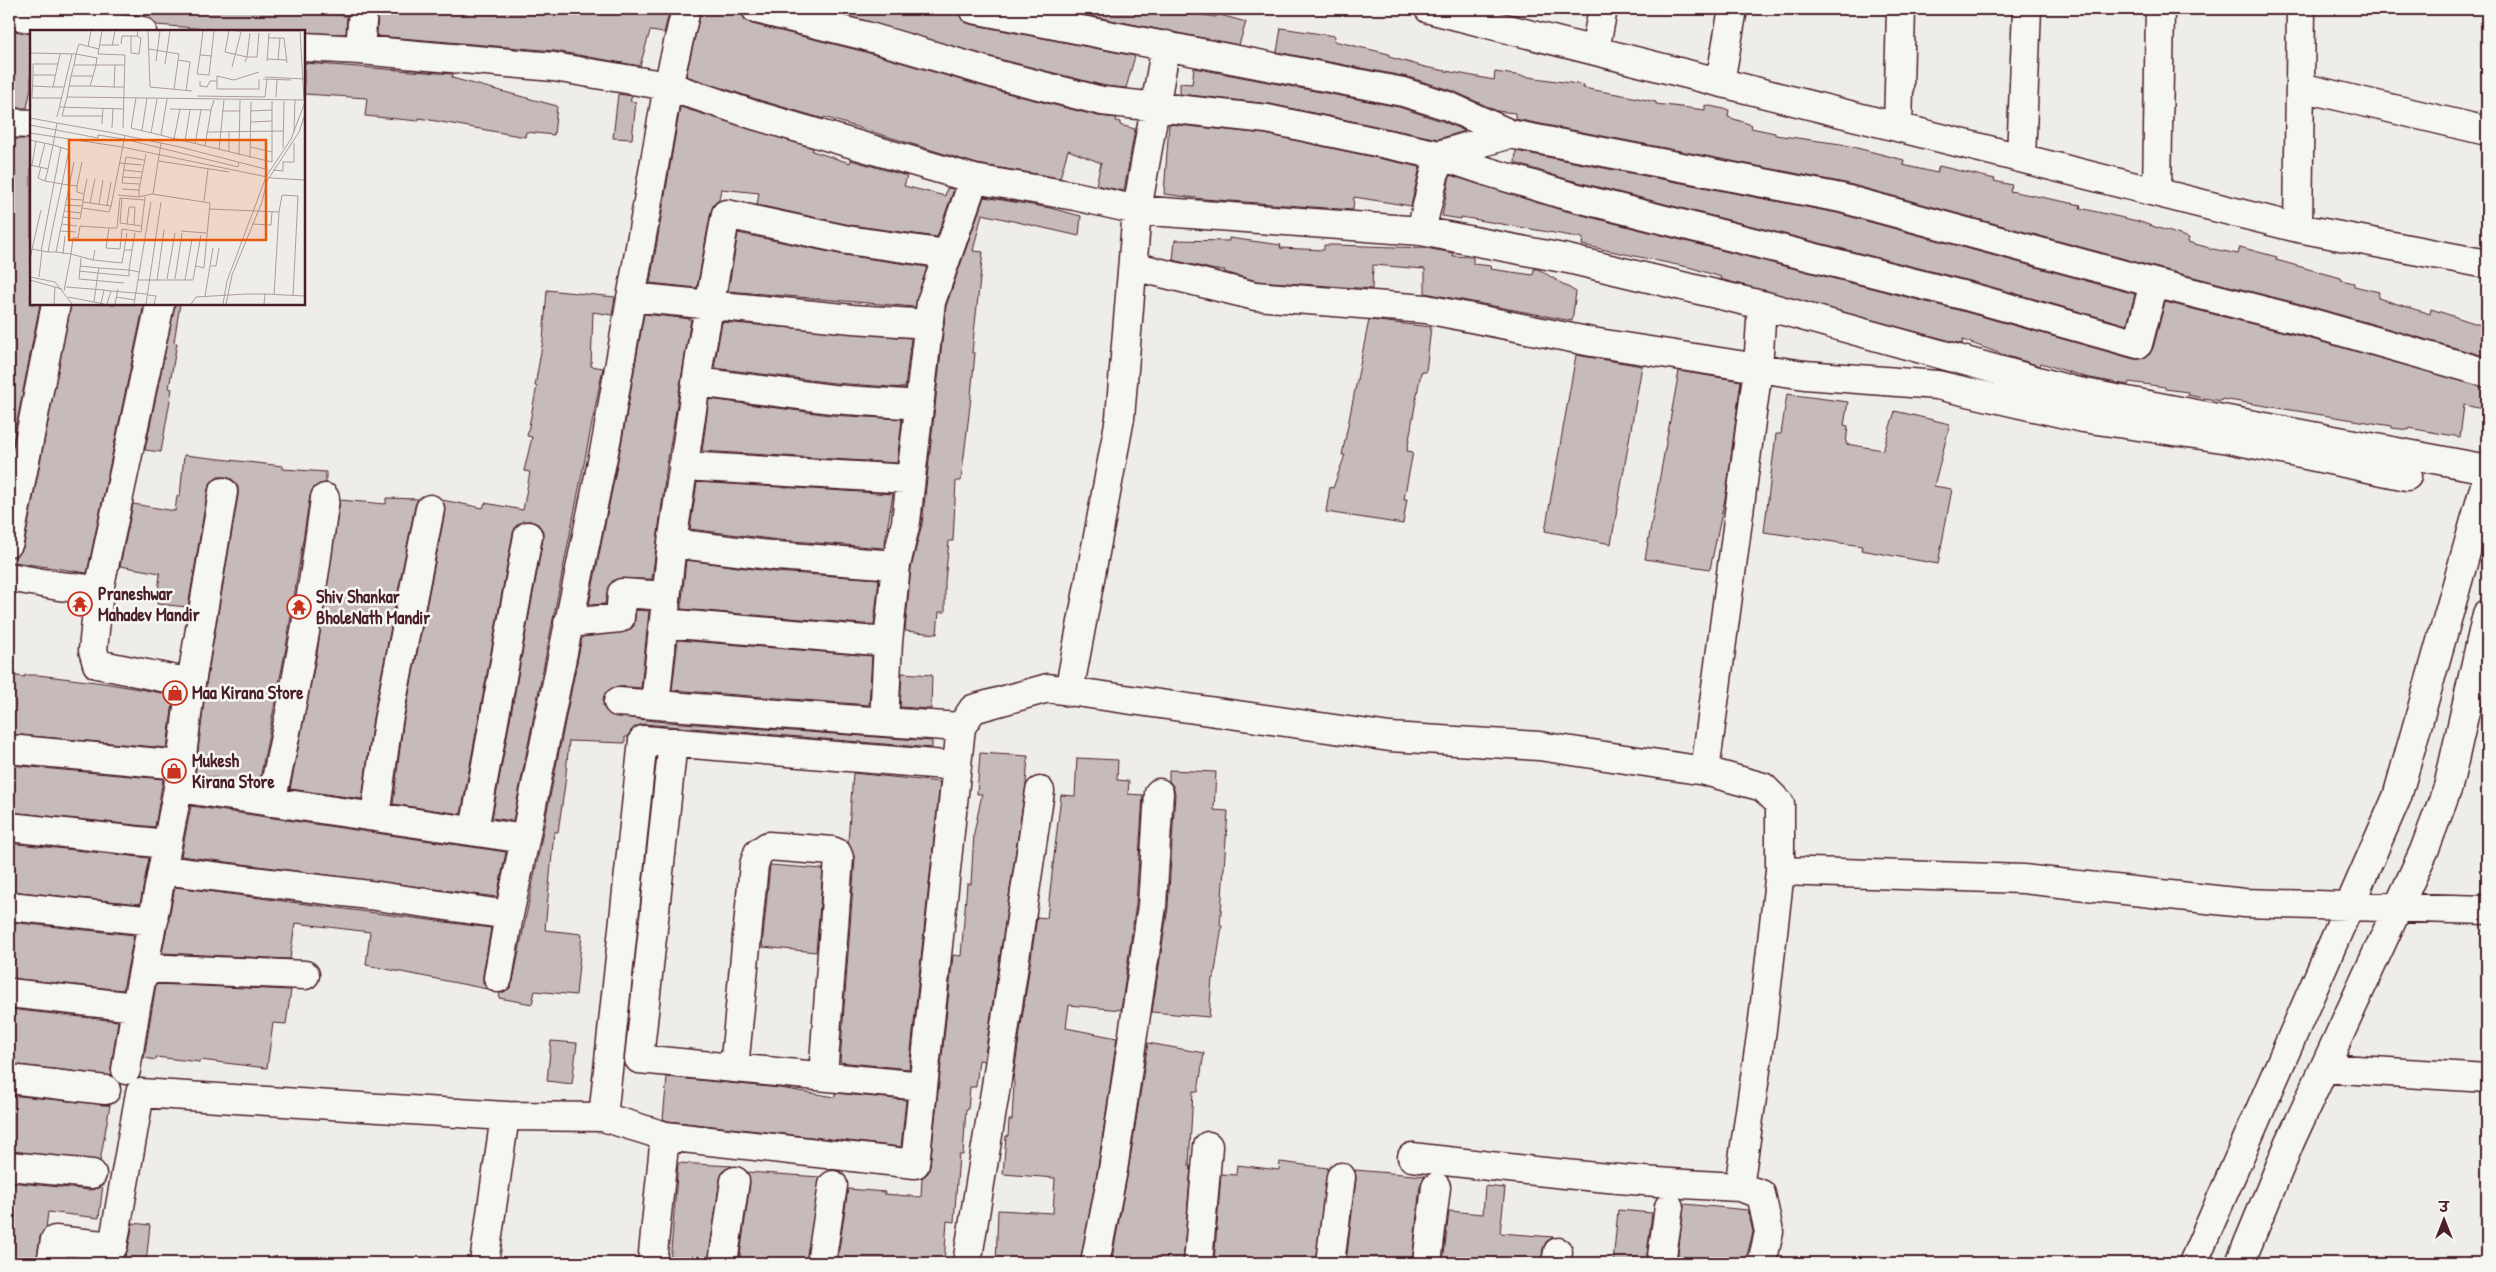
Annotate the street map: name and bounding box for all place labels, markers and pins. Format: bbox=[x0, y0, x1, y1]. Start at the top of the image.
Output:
place label: Praneshwar Mahadev Mandir bbox=[98, 581, 200, 627]
place label: Shiv Shankar BholeNath Mandir bbox=[316, 584, 430, 630]
temple icon: Praneshwar Mahadev Mandir bbox=[67, 591, 93, 617]
temple icon: Shiv Shankar BholeNath Mandir bbox=[286, 594, 312, 620]
shop icon: Maa Kirana Store bbox=[162, 680, 188, 706]
place label: Maa Kirana Store bbox=[192, 680, 304, 705]
place label: Mukesh Kirana Store bbox=[192, 748, 275, 794]
shop icon: Mukesh Kirana Store bbox=[161, 758, 187, 784]

